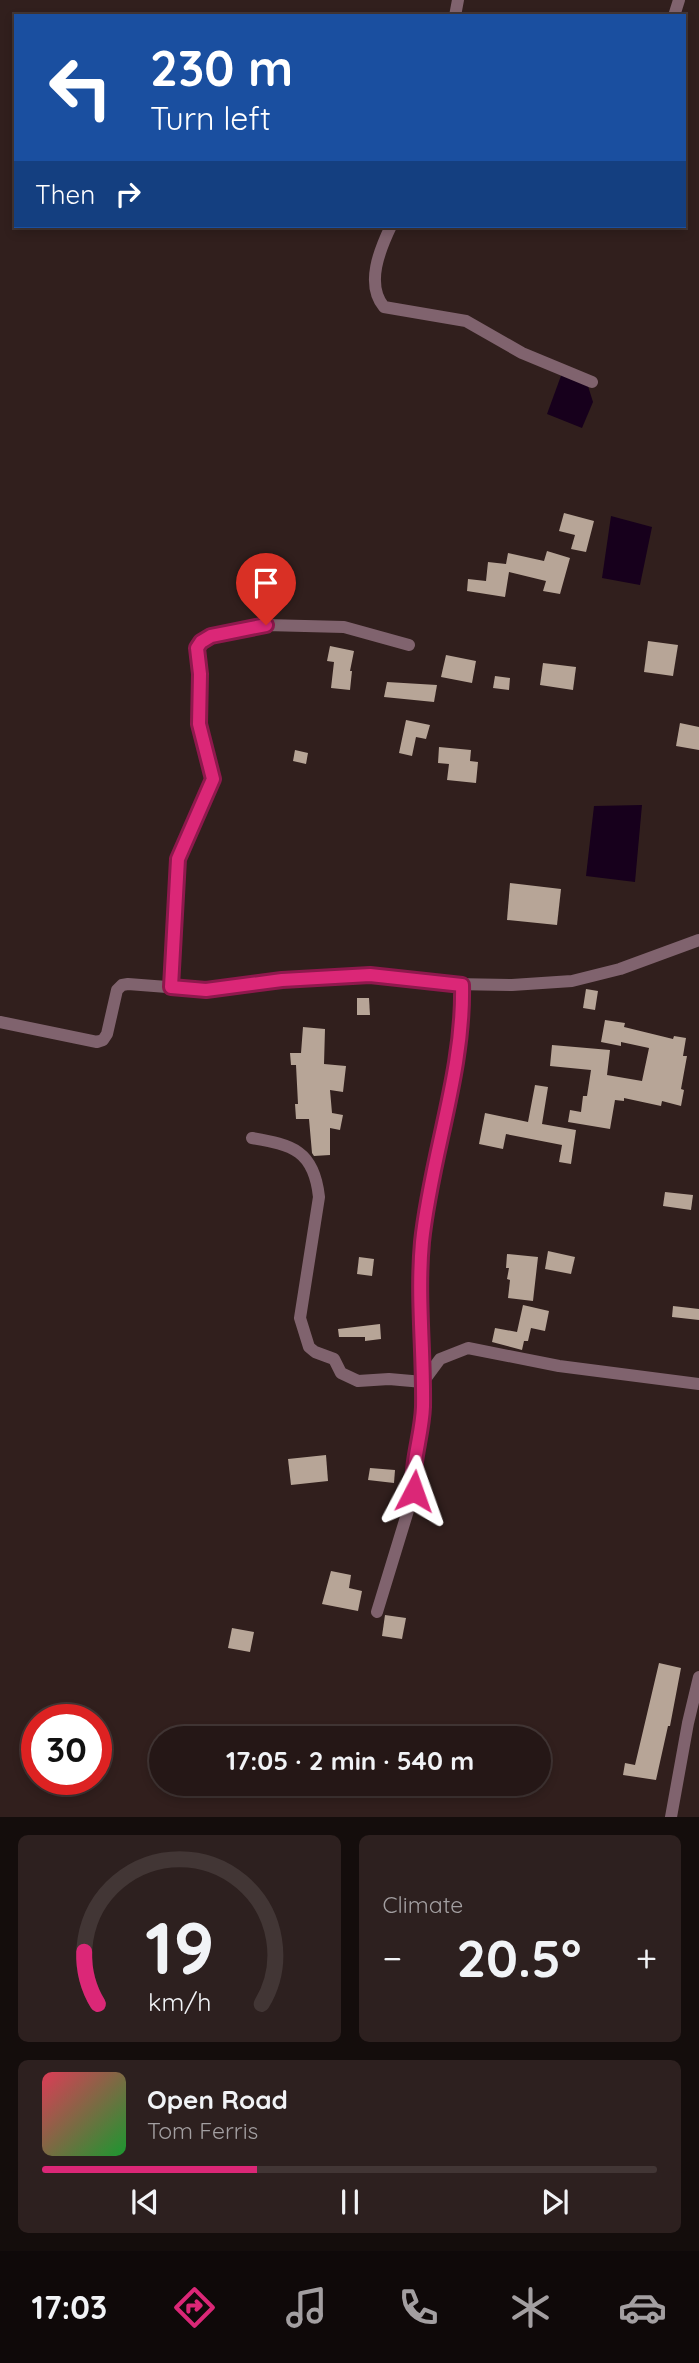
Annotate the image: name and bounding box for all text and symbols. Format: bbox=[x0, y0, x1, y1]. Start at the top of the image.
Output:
text: 230 m bbox=[150, 37, 293, 98]
icon: left bbox=[35, 42, 126, 133]
text: Turn left bbox=[150, 98, 271, 138]
icon: right bbox=[109, 175, 147, 213]
text: Then bbox=[35, 178, 95, 211]
pin bbox=[236, 553, 296, 625]
icon: arrive bbox=[247, 564, 285, 602]
position arrow bbox=[377, 1454, 451, 1528]
speed limit sign: 30 bbox=[21, 1704, 112, 1795]
text: 17:05 · 2 min · 540 m bbox=[226, 1744, 474, 1777]
text: Climate bbox=[383, 1890, 463, 1919]
text: 19 bbox=[144, 1902, 214, 1993]
text: 20.5° bbox=[456, 1925, 581, 1990]
text: − bbox=[383, 1934, 402, 1982]
text: + bbox=[636, 1934, 657, 1982]
text: km/h bbox=[148, 1986, 211, 2017]
text: Open Road bbox=[147, 2083, 288, 2116]
text: Tom Ferris bbox=[147, 2116, 258, 2145]
icon: previous bbox=[126, 2183, 164, 2221]
icon: pause bbox=[331, 2183, 369, 2221]
icon: next bbox=[536, 2183, 574, 2221]
icon: directions bbox=[170, 2283, 219, 2332]
icon: music bbox=[282, 2283, 331, 2332]
icon: phone bbox=[394, 2283, 443, 2332]
icon: climate bbox=[506, 2283, 555, 2332]
icon: car bbox=[618, 2283, 667, 2332]
text: 17:03 bbox=[32, 2287, 107, 2327]

